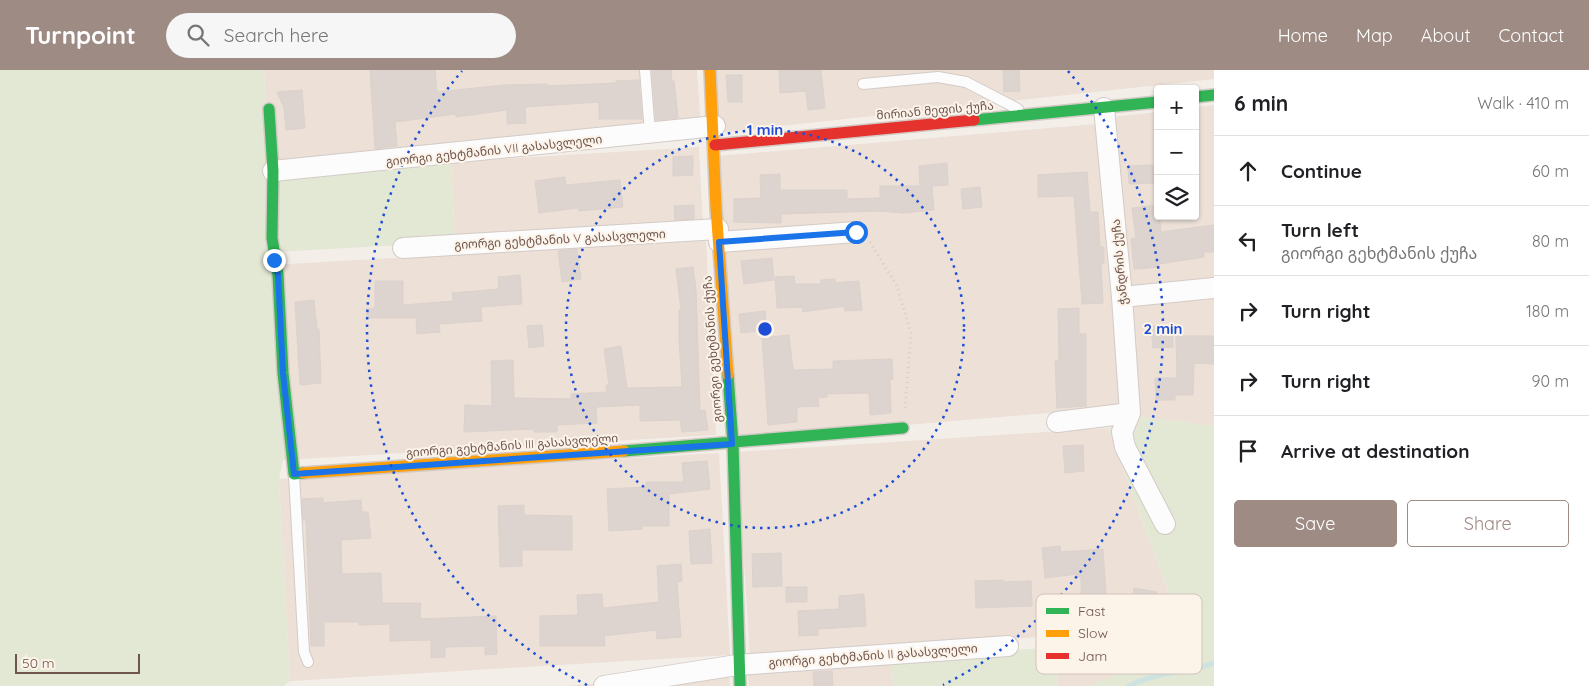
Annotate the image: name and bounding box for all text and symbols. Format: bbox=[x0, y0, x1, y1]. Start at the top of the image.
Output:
search box bbox=[166, 13, 516, 58]
text: Turnpoint bbox=[25, 20, 136, 50]
icon: search bbox=[184, 21, 212, 49]
text: Search here bbox=[224, 23, 329, 47]
text: Home bbox=[1278, 24, 1328, 47]
text: Map bbox=[1356, 24, 1393, 47]
text: About bbox=[1421, 24, 1471, 47]
text: Contact bbox=[1499, 24, 1564, 47]
map controls bbox=[1154, 85, 1199, 220]
button: + bbox=[1154, 85, 1199, 130]
text: 6 min bbox=[1234, 90, 1288, 116]
text: Walk · 410 m bbox=[1477, 93, 1569, 113]
street label: მირიან მეფის ქუჩა bbox=[876, 97, 994, 123]
text: 1 min bbox=[747, 120, 783, 139]
button: − bbox=[1154, 130, 1199, 175]
street label: გიორგი გეხტმანის VII გასასვლელი bbox=[385, 131, 603, 170]
icon: ahead bbox=[1234, 157, 1262, 185]
text: Continue bbox=[1281, 159, 1362, 183]
text: 60 m bbox=[1532, 161, 1569, 181]
button: layers bbox=[1154, 175, 1199, 220]
street label: ჭანდრის ქუჩა bbox=[1108, 218, 1131, 306]
text: Turn left bbox=[1281, 218, 1359, 242]
route start bbox=[845, 221, 868, 244]
street label: გიორგი გეხტმანის V გასასვლელი bbox=[454, 226, 666, 253]
icon: left bbox=[1234, 227, 1262, 255]
text: 80 m bbox=[1532, 231, 1569, 251]
text: გიორგი გეხტმანის ქუჩა bbox=[1281, 243, 1477, 263]
route end bbox=[263, 249, 286, 272]
street label: გიორგი გეხტმანის ქუჩა bbox=[699, 275, 725, 423]
icon: right bbox=[1234, 297, 1262, 325]
text: Turn right bbox=[1281, 299, 1370, 323]
text: 180 m bbox=[1526, 301, 1569, 321]
text: 2 min bbox=[1143, 319, 1183, 338]
centre of rings bbox=[756, 320, 774, 338]
icon: right bbox=[1234, 367, 1262, 395]
text: Turn right bbox=[1281, 369, 1370, 393]
text: 90 m bbox=[1532, 371, 1569, 391]
street label: გიორგი გეხტმანის III გასასვლელი bbox=[405, 430, 619, 461]
icon: arrive bbox=[1234, 437, 1262, 465]
text: Arrive at destination bbox=[1281, 439, 1470, 463]
button: Save bbox=[1234, 500, 1397, 547]
button: Share bbox=[1407, 500, 1569, 547]
legend bbox=[1036, 594, 1202, 674]
text: Fast bbox=[1078, 602, 1106, 620]
text: Slow bbox=[1078, 624, 1108, 642]
street label: გიორგი გეხტმანის II გასასვლელი bbox=[768, 640, 978, 671]
text: Jam bbox=[1078, 647, 1107, 665]
scale bar bbox=[15, 651, 140, 674]
text: 50 m bbox=[22, 654, 55, 672]

